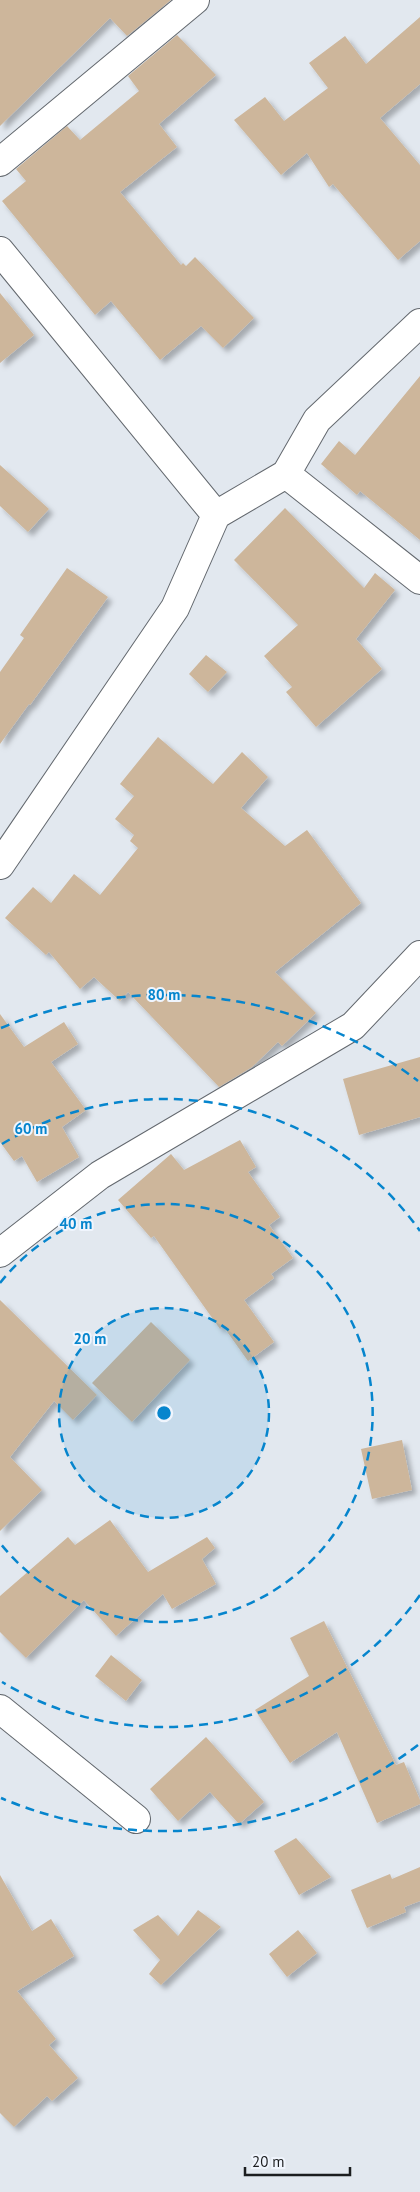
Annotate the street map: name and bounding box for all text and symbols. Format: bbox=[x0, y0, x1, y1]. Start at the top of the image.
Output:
text: 80 m bbox=[148, 985, 180, 1004]
text: 60 m bbox=[15, 1119, 47, 1138]
text: 40 m bbox=[60, 1214, 92, 1233]
text: 20 m bbox=[74, 1329, 106, 1348]
centre of rings bbox=[155, 1404, 173, 1422]
scale bar bbox=[245, 2144, 350, 2176]
text: 20 m bbox=[252, 2152, 285, 2171]

